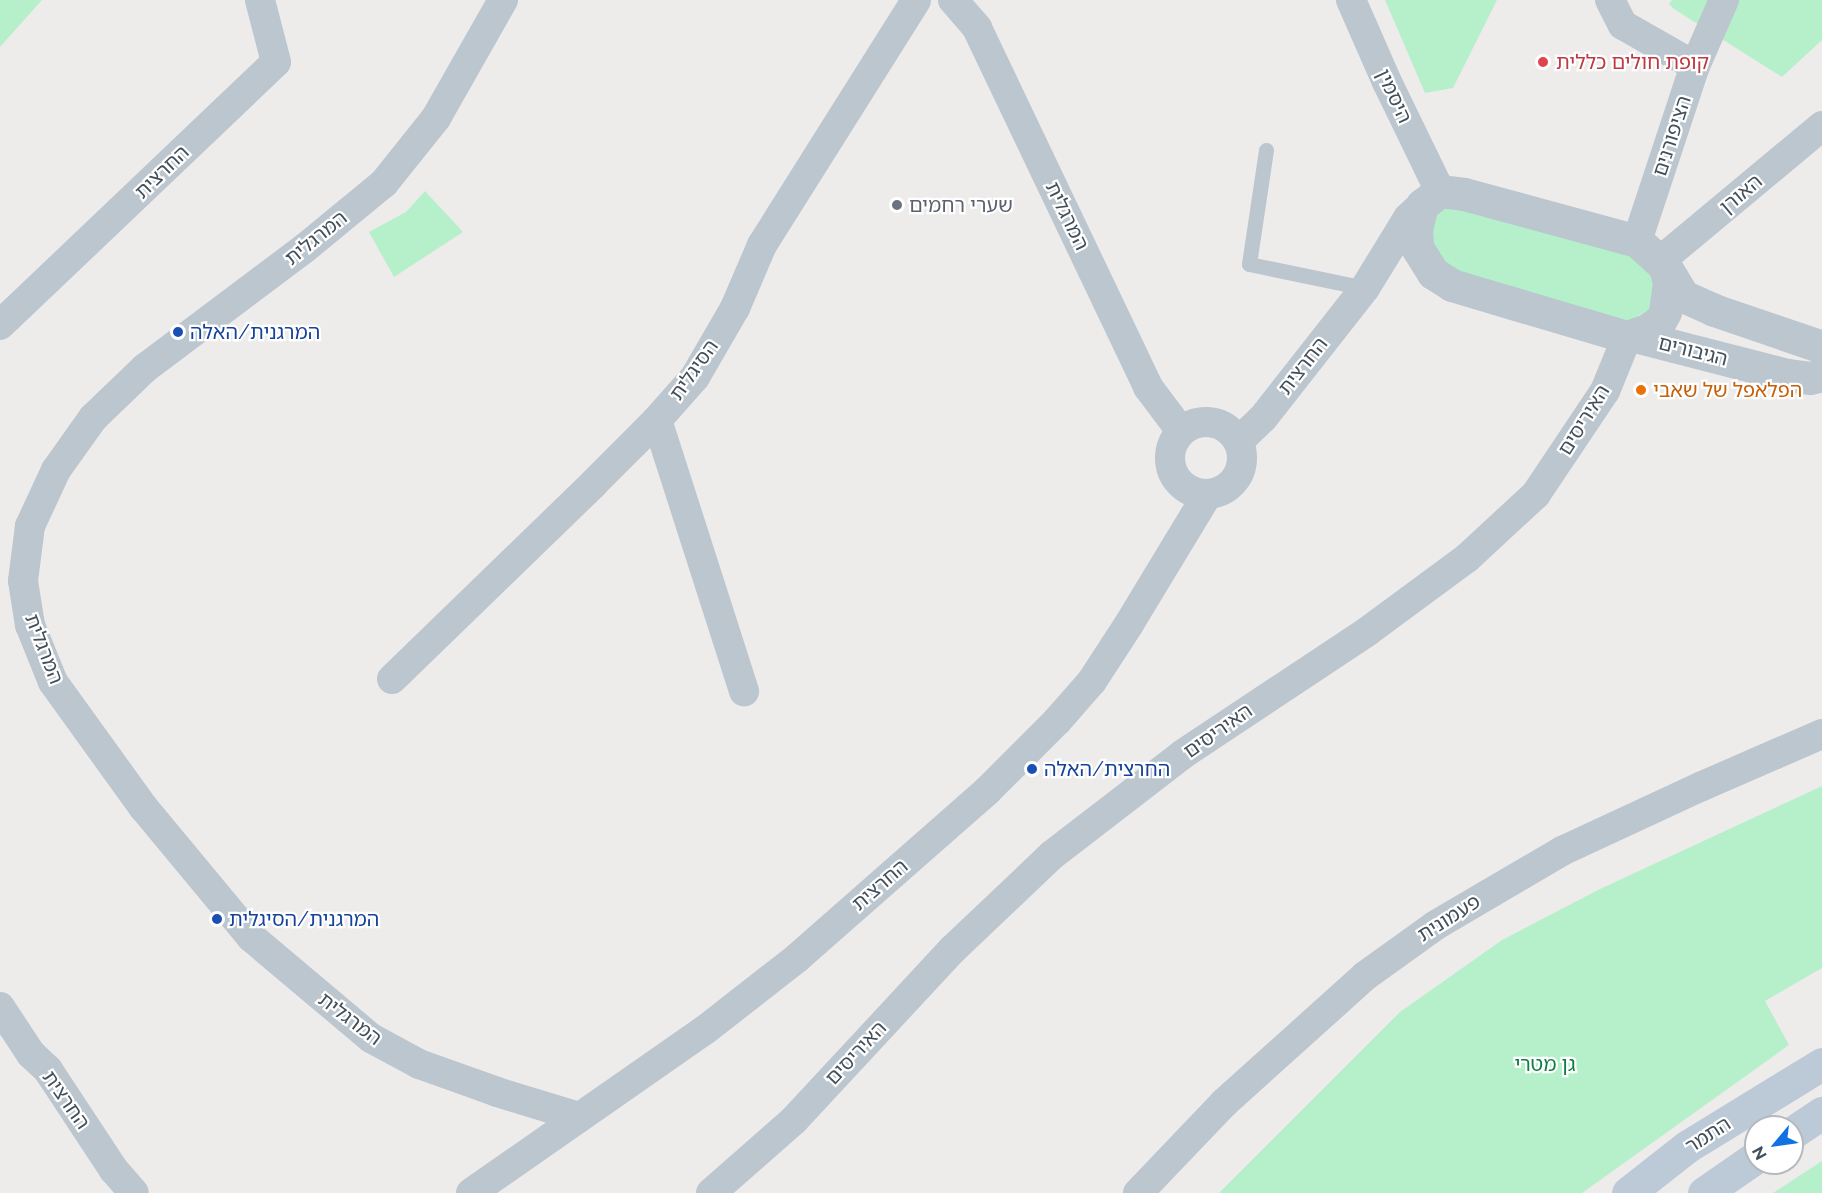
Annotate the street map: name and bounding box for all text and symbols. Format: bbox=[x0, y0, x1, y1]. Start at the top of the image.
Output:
place label: קופת חולים כללית bbox=[1556, 50, 1709, 74]
marker: קופת חולים כללית bbox=[1534, 53, 1552, 71]
street label: היסמין bbox=[1371, 65, 1417, 127]
street label: הציפורנים bbox=[1648, 93, 1696, 179]
street label: החרצית bbox=[130, 140, 194, 204]
street label: האורן bbox=[1715, 169, 1767, 219]
street label: המרגלית bbox=[1040, 178, 1094, 254]
place label: שערי רחמים bbox=[909, 193, 1013, 217]
marker: שערי רחמים bbox=[890, 198, 904, 212]
street label: המרגלית bbox=[280, 206, 352, 270]
place label: המרגנית/האלה bbox=[190, 320, 320, 344]
marker: המרגנית/האלה bbox=[171, 325, 185, 339]
street label: הגיבורים bbox=[1656, 331, 1730, 371]
street label: החרצית bbox=[1273, 333, 1333, 399]
street label: הסיגלית bbox=[665, 335, 723, 405]
place label: הפלאפל של שאבי bbox=[1653, 378, 1802, 402]
street label: האיריסים bbox=[1553, 380, 1615, 460]
marker: הפלאפל של שאבי bbox=[1634, 383, 1648, 397]
street label: המרגלית bbox=[20, 611, 68, 687]
street label: האיריסים bbox=[1179, 699, 1257, 763]
place label: החרצית/האלה bbox=[1044, 757, 1170, 781]
marker: החרצית/האלה bbox=[1025, 762, 1039, 776]
street label: החרצית bbox=[847, 854, 913, 916]
street label: פעמונית bbox=[1413, 889, 1485, 947]
place label: המרגנית/הסיגלית bbox=[229, 907, 379, 931]
marker: המרגנית/הסיגלית bbox=[210, 912, 224, 926]
street label: המרגלית bbox=[314, 987, 386, 1051]
street label: האיריסים bbox=[821, 1016, 891, 1090]
park label: גן מטרי bbox=[1514, 1052, 1576, 1076]
street label: החרצית bbox=[37, 1066, 95, 1134]
street label: התמר bbox=[1681, 1112, 1735, 1158]
north arrow bbox=[1744, 1115, 1804, 1175]
text: N bbox=[1748, 1143, 1771, 1163]

